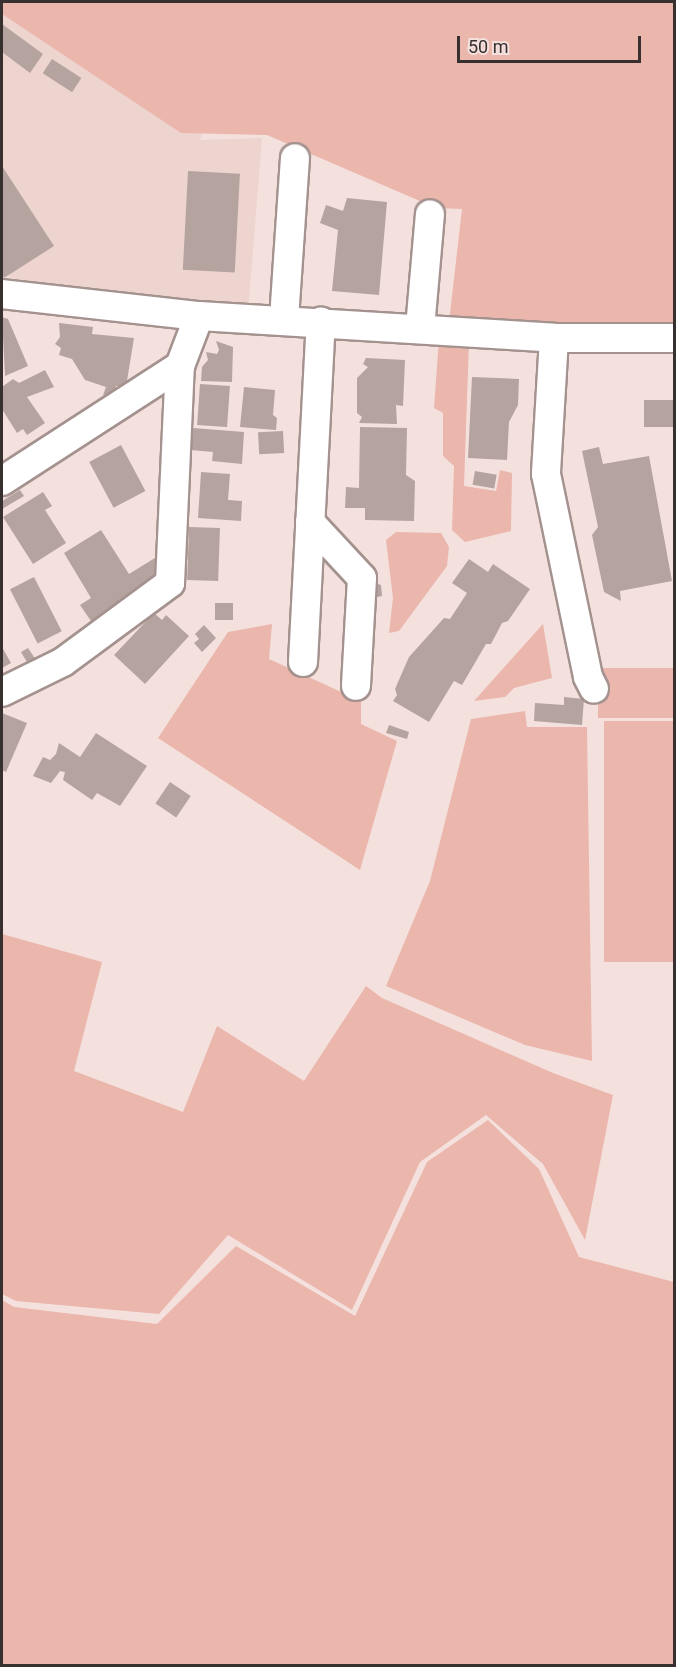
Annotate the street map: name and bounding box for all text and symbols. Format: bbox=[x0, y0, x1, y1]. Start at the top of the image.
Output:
scale bar bbox=[460, 24, 644, 62]
text: 50 m bbox=[468, 36, 508, 57]

